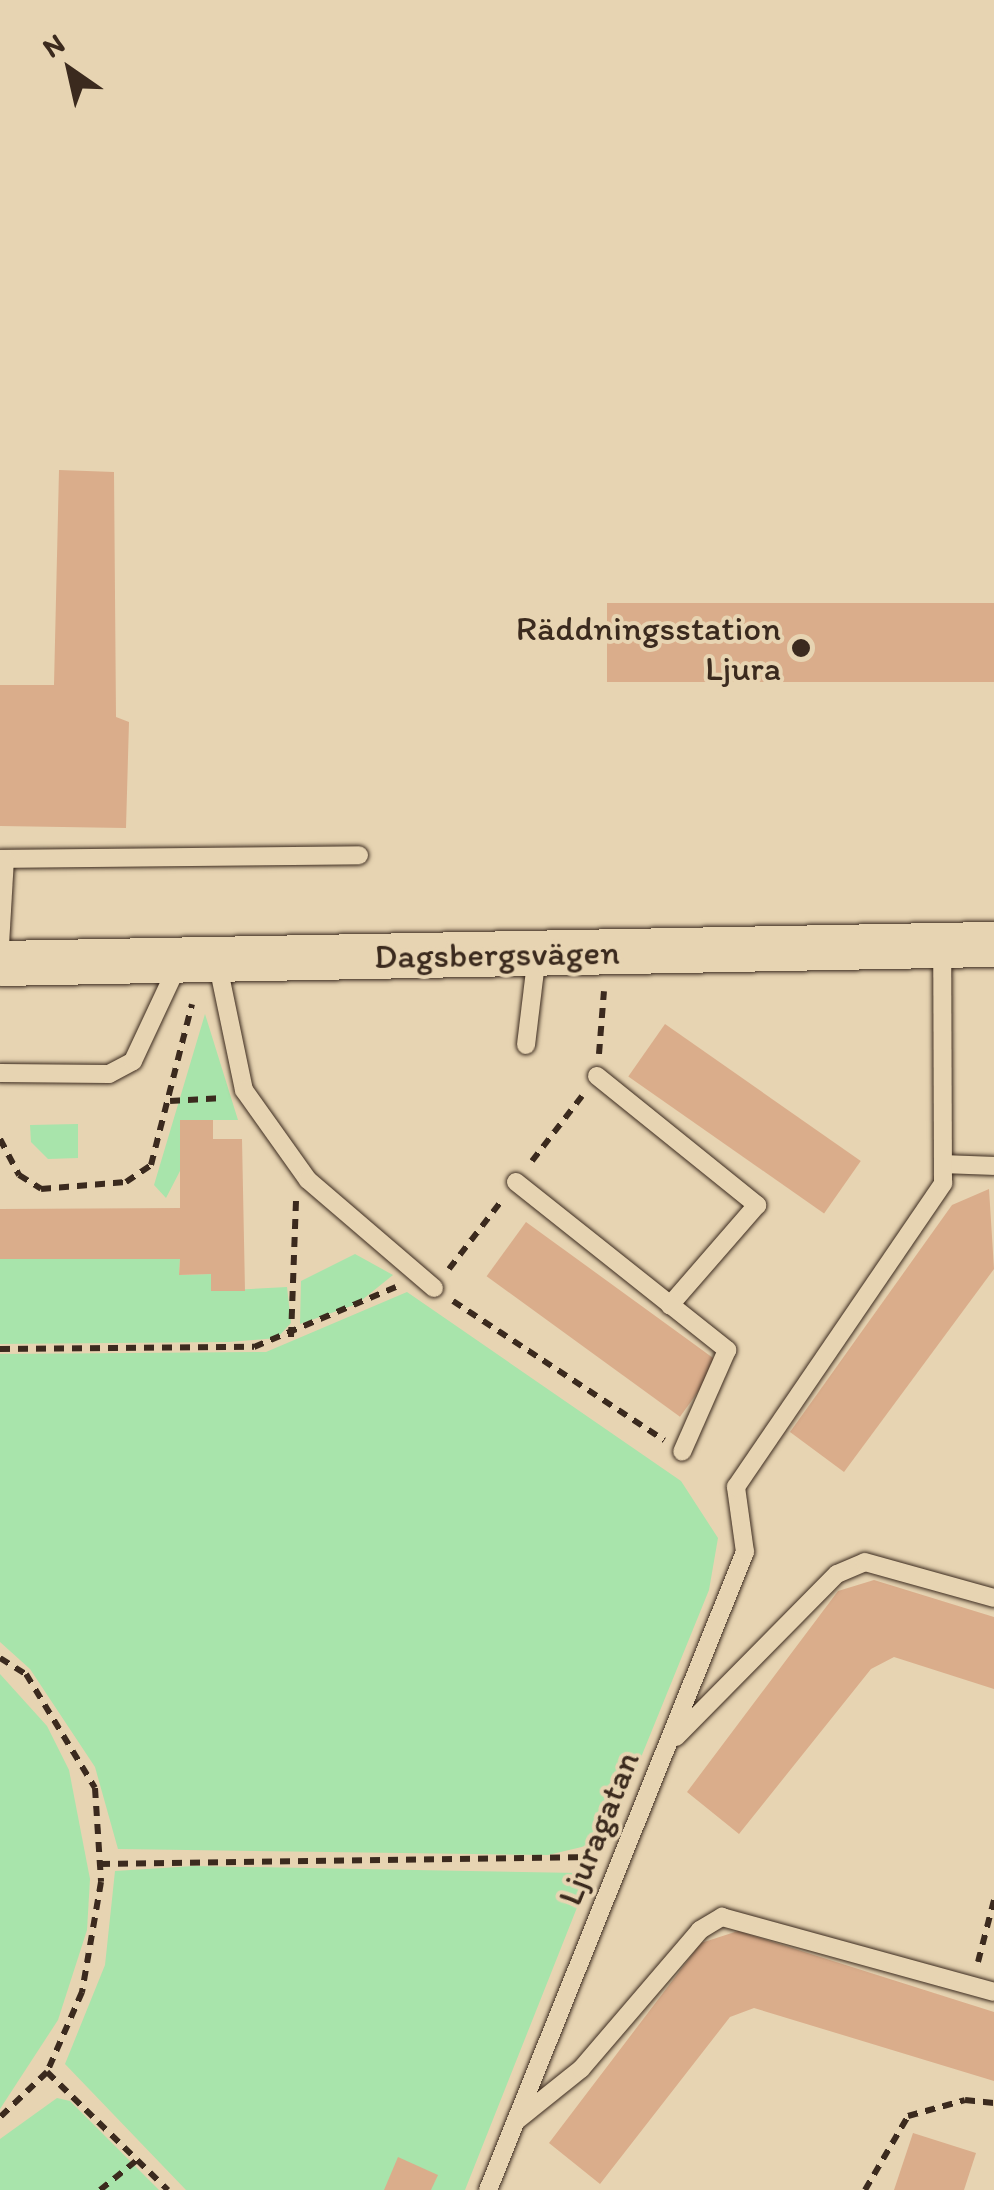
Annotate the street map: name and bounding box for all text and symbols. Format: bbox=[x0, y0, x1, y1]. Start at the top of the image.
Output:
north arrow bbox=[20, 20, 120, 120]
text: N bbox=[36, 26, 71, 65]
place label: Räddningsstation Ljura bbox=[516, 607, 781, 689]
marker: Räddningsstation Ljura bbox=[790, 637, 812, 659]
street label: Dagsbergsvägen bbox=[374, 931, 620, 977]
street label: Ljuragatan bbox=[548, 1745, 648, 1911]

